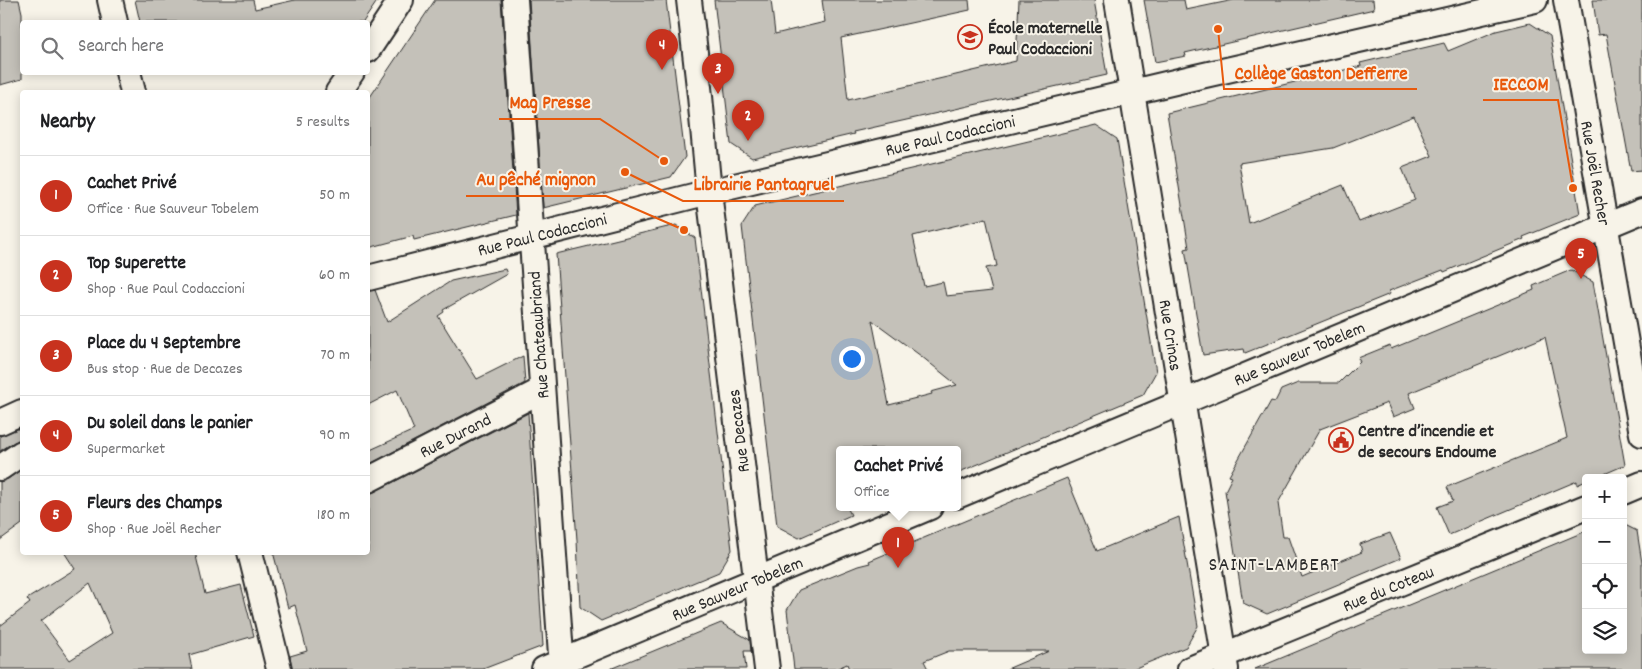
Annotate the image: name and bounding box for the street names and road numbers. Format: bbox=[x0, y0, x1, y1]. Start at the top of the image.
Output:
street label: Rue Paul Codaccioni bbox=[883, 110, 1018, 165]
street label: Rue Joël Recher bbox=[1572, 119, 1615, 228]
street label: Rue Paul Codaccioni bbox=[475, 208, 610, 265]
street label: Rue Chateaubriand bbox=[524, 270, 557, 399]
street label: Rue Crinas bbox=[1151, 298, 1186, 373]
street label: Rue Sauveur Tobelem bbox=[1230, 316, 1370, 394]
street label: Rue Decazes bbox=[723, 388, 758, 474]
street label: Rue Durand bbox=[416, 408, 496, 466]
street label: Rue Sauveur Tobelem bbox=[668, 551, 808, 629]
street label: Rue du Coteau bbox=[1339, 561, 1438, 620]

